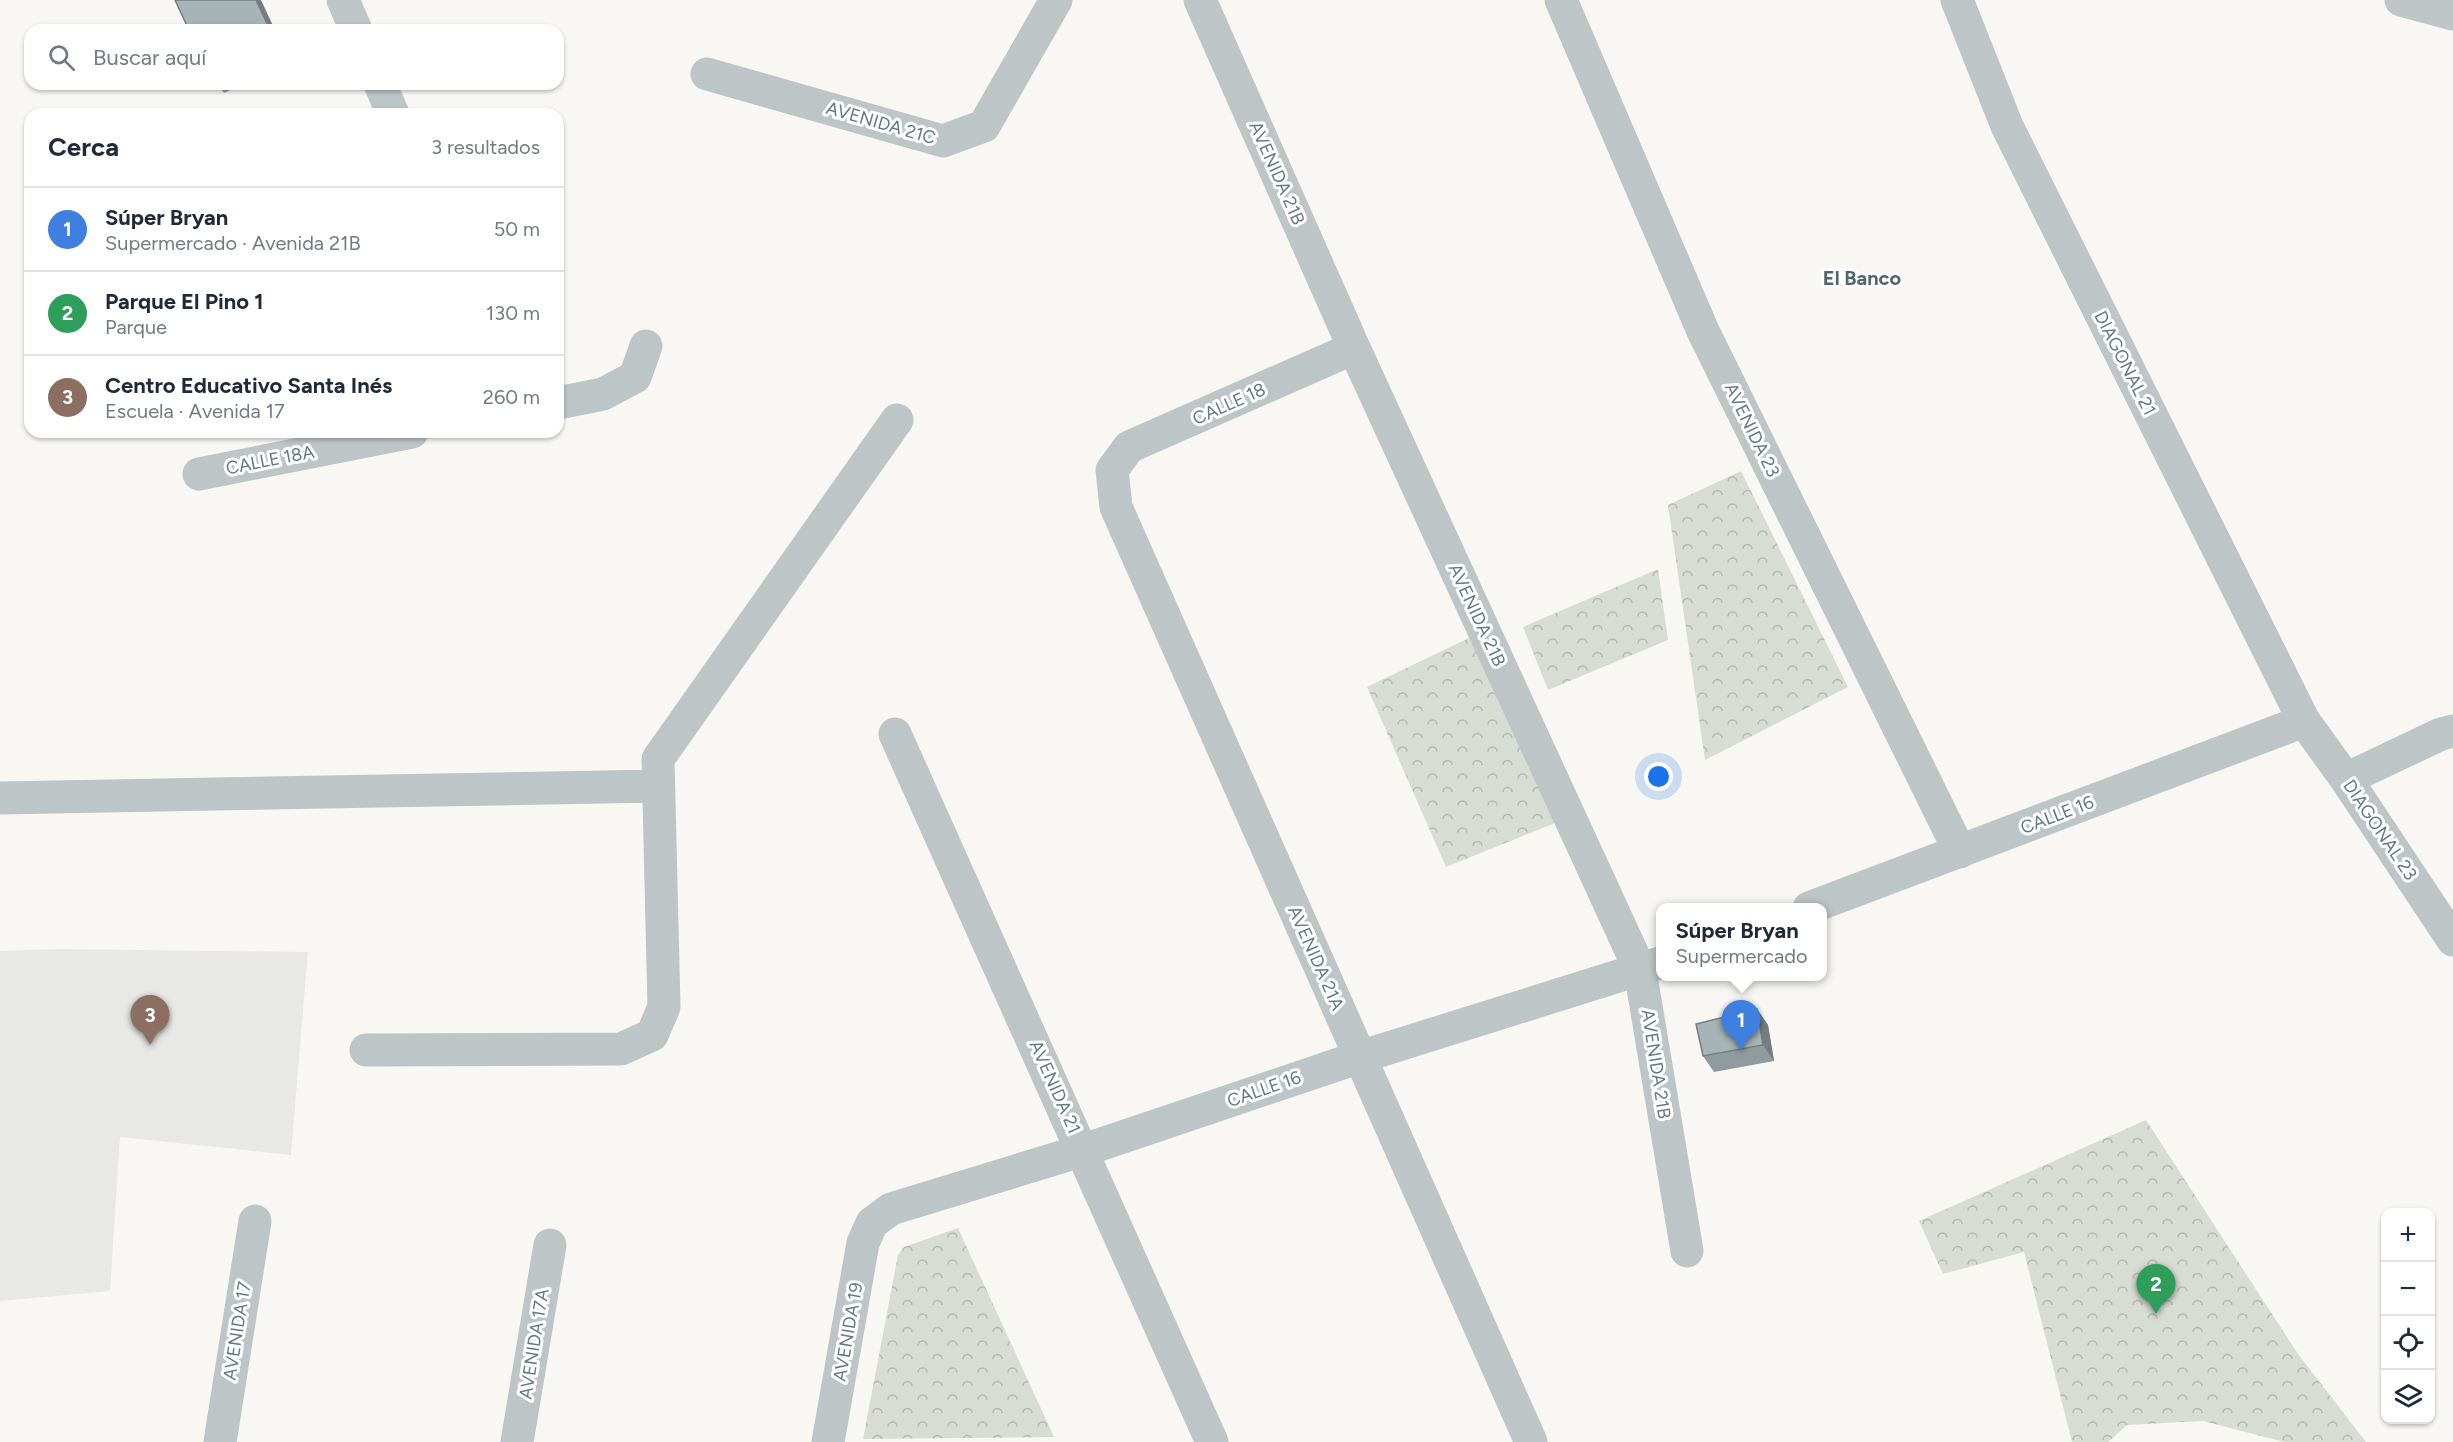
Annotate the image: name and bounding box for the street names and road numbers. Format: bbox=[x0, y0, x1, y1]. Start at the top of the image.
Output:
street label: AVENIDA 21C bbox=[824, 97, 938, 149]
street label: AVENIDA 21B bbox=[1244, 118, 1310, 228]
street label: DIAGONAL 21 bbox=[2089, 307, 2161, 419]
street label: CALLE 18 bbox=[1189, 378, 1269, 430]
street label: AVENIDA 23 bbox=[1720, 379, 1784, 481]
street label: CALLE 18A bbox=[224, 441, 316, 479]
street label: AVENIDA 21B bbox=[1444, 560, 1510, 670]
street label: DIAGONAL 23 bbox=[2338, 776, 2422, 884]
street label: CALLE 16 bbox=[2017, 791, 2097, 839]
street label: AVENIDA 21A bbox=[1283, 902, 1349, 1014]
street label: AVENIDA 21B bbox=[1636, 1008, 1676, 1120]
street label: AVENIDA 21 bbox=[1025, 1037, 1085, 1137]
street label: CALLE 16 bbox=[1224, 1066, 1304, 1112]
street label: AVENIDA 17 bbox=[218, 1280, 256, 1382]
street label: AVENIDA 19 bbox=[828, 1281, 868, 1383]
street label: AVENIDA 17A bbox=[514, 1287, 554, 1401]

